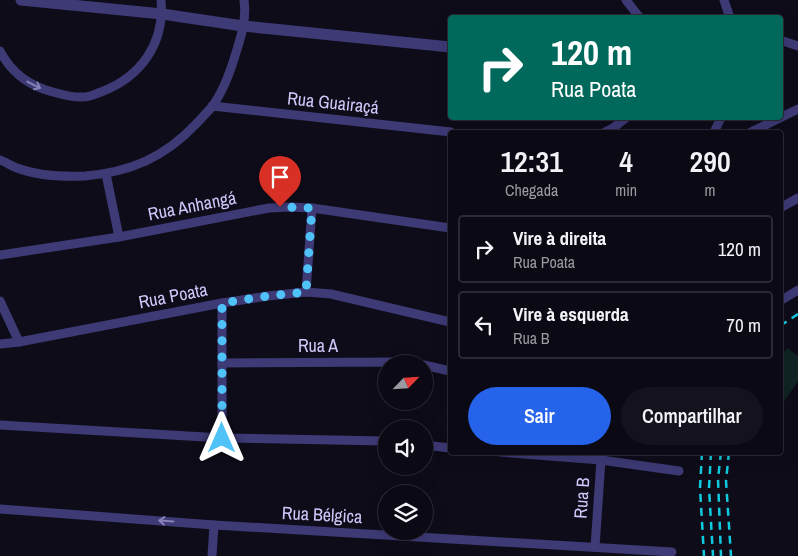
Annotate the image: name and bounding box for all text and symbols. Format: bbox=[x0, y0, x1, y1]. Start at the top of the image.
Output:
text: 120 m bbox=[551, 29, 632, 76]
icon: right bbox=[468, 35, 533, 100]
text: Rua Poata bbox=[551, 74, 636, 104]
one-way arrow bbox=[26, 80, 41, 90]
street label: Rua Guairaçá bbox=[286, 85, 380, 120]
text: 12:31 bbox=[500, 141, 563, 181]
text: 4 bbox=[619, 141, 633, 181]
text: 290 bbox=[690, 141, 731, 181]
pin bbox=[259, 156, 301, 207]
icon: arrive bbox=[266, 163, 294, 191]
text: Chegada bbox=[505, 179, 558, 201]
text: min bbox=[615, 179, 637, 201]
text: m bbox=[705, 179, 716, 201]
street label: Rua Anhangá bbox=[146, 185, 238, 226]
text: Vire à direita bbox=[513, 225, 606, 251]
icon: right bbox=[470, 235, 498, 263]
text: 120 m bbox=[718, 236, 761, 262]
text: Rua Poata bbox=[513, 251, 575, 273]
street label: Rua Poata bbox=[136, 277, 210, 314]
text: Vire à esquerda bbox=[513, 301, 629, 327]
icon: left bbox=[470, 311, 498, 339]
text: 70 m bbox=[726, 312, 761, 338]
text: Rua B bbox=[513, 327, 549, 349]
street label: Rua A bbox=[298, 333, 338, 358]
north arrow bbox=[378, 355, 432, 410]
map controls bbox=[378, 355, 433, 540]
button: Sair bbox=[468, 387, 611, 445]
button: Compartilhar bbox=[621, 387, 763, 445]
position arrow bbox=[195, 411, 247, 463]
button: sound bbox=[378, 420, 433, 475]
street label: Rua B bbox=[568, 476, 595, 519]
button: layers bbox=[378, 485, 433, 540]
street label: Rua Bélgica bbox=[281, 500, 363, 529]
one-way arrow bbox=[158, 517, 174, 526]

